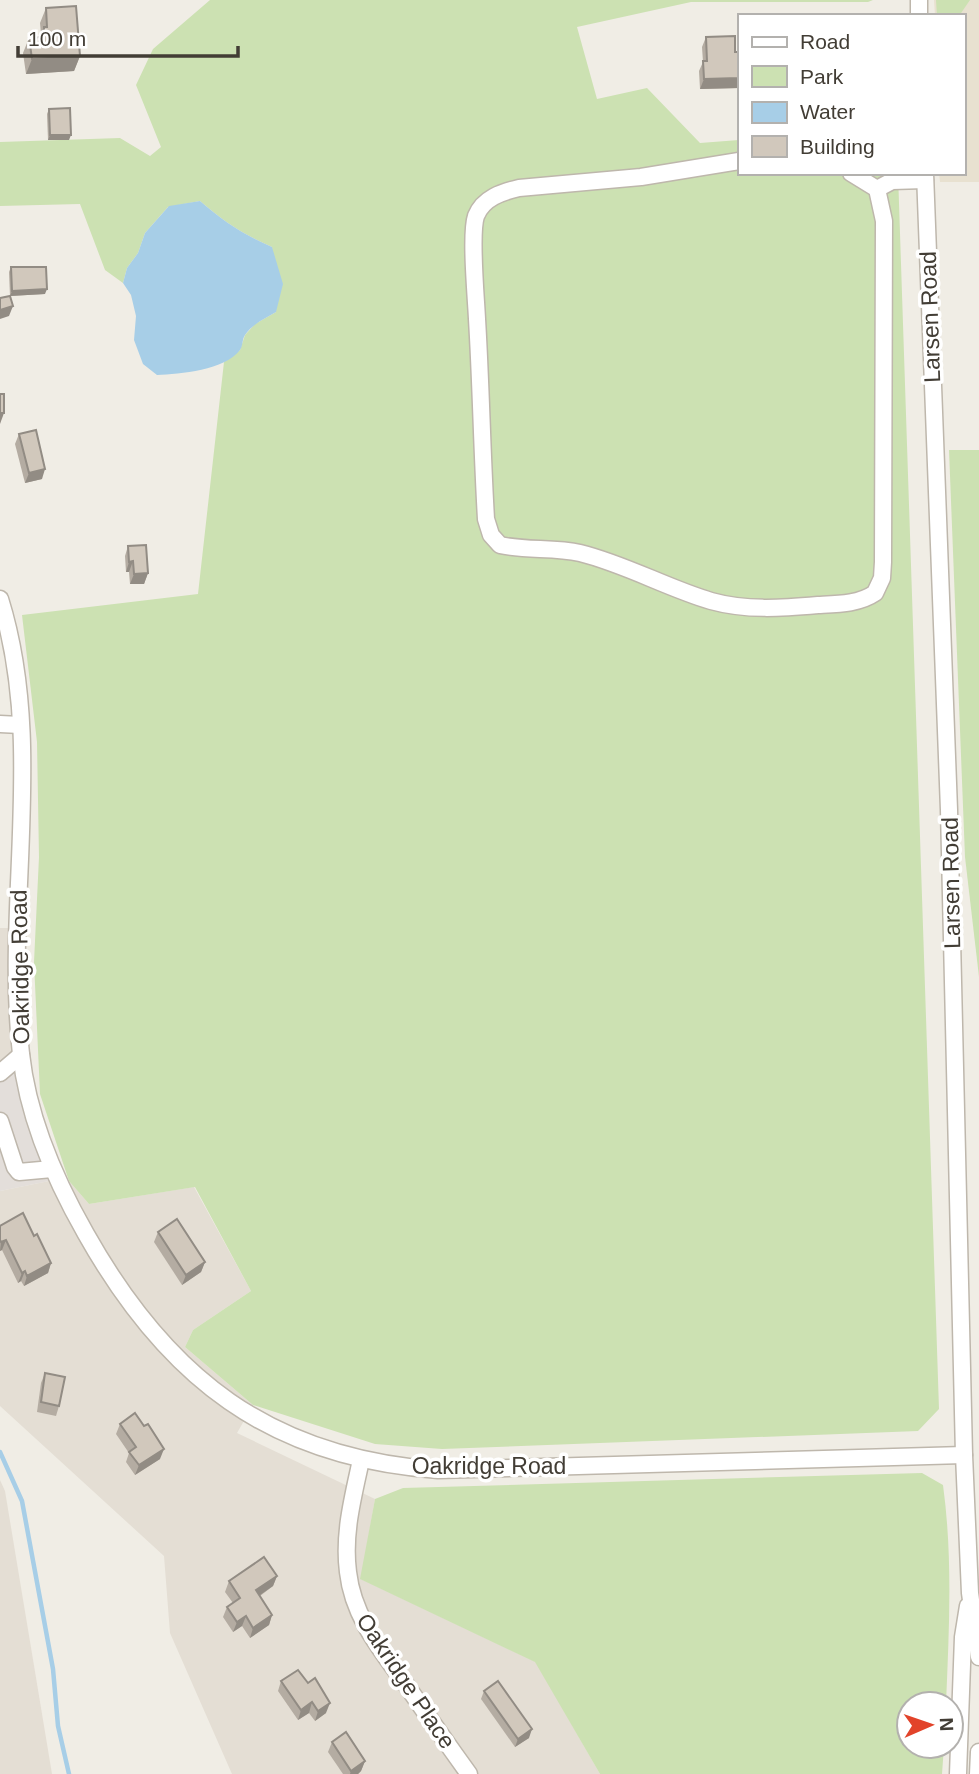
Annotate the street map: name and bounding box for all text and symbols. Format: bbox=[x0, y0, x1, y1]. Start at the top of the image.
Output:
scale bar bbox=[18, 14, 238, 58]
legend bbox=[738, 14, 965, 175]
text: 100 m bbox=[28, 27, 86, 50]
text: Road bbox=[800, 30, 850, 53]
text: Park bbox=[800, 65, 844, 88]
text: Water bbox=[800, 100, 855, 123]
text: Building bbox=[800, 135, 875, 158]
street label: Larsen Road bbox=[915, 251, 945, 383]
street label: Larsen Road bbox=[937, 817, 965, 949]
street label: Oakridge Road bbox=[6, 889, 34, 1045]
street label: Oakridge Road bbox=[412, 1453, 566, 1479]
street label: Oakridge Place bbox=[351, 1609, 461, 1753]
north arrow bbox=[895, 1690, 965, 1760]
text: N bbox=[936, 1717, 957, 1732]

